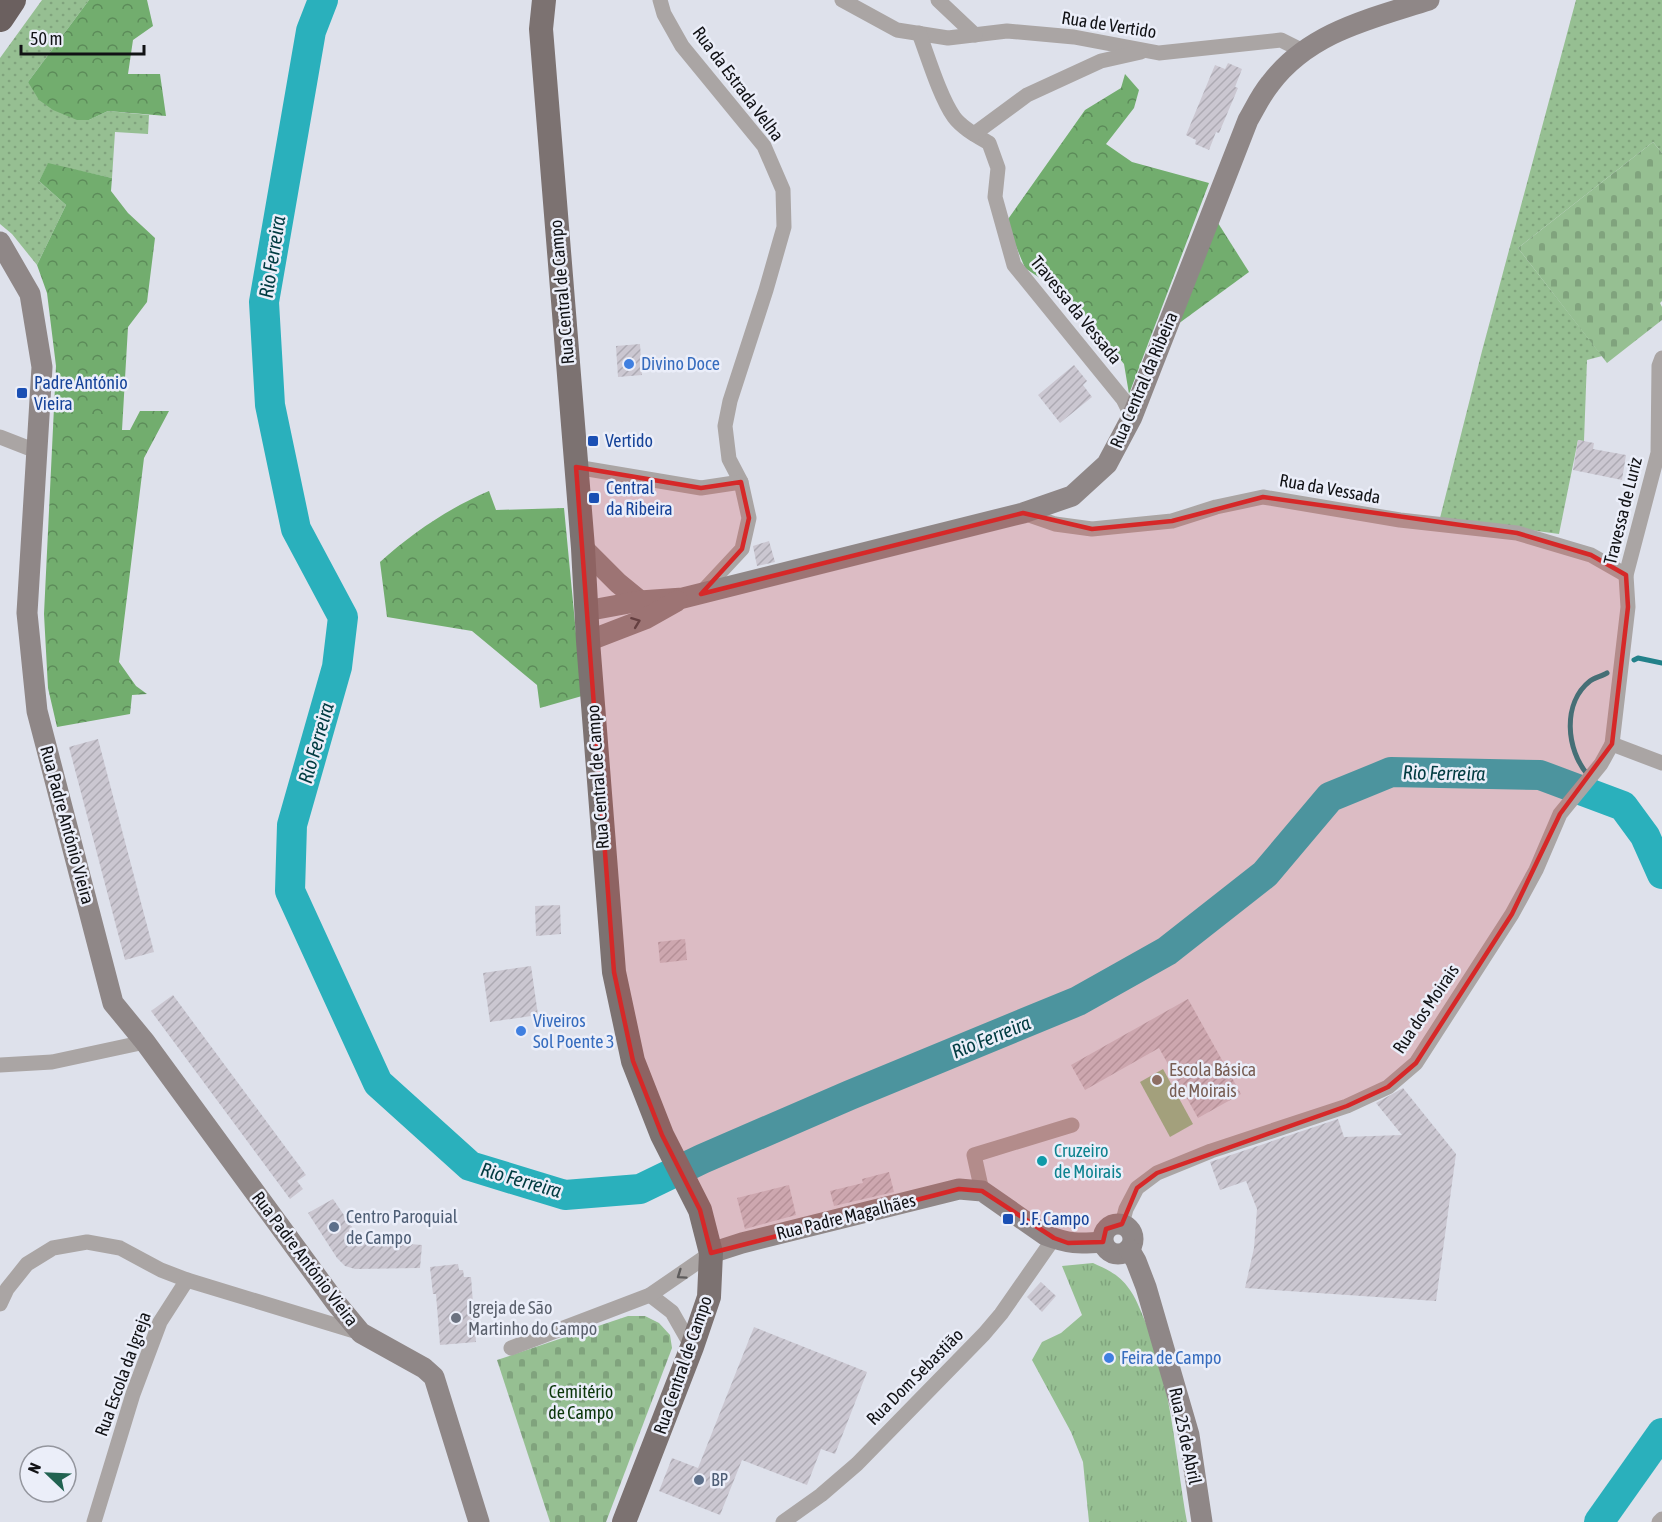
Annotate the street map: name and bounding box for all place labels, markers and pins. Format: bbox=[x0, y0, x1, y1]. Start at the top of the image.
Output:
place label: Divino Doce bbox=[641, 353, 720, 374]
marker: Divino Doce bbox=[622, 357, 636, 371]
place label: Padre António Vieira bbox=[34, 372, 128, 414]
marker: Padre António Vieira bbox=[15, 386, 29, 400]
place label: Vertido bbox=[605, 430, 653, 451]
marker: Vertido bbox=[586, 434, 600, 448]
place label: Central da Ribeira bbox=[606, 477, 673, 519]
marker: Central da Ribeira bbox=[587, 491, 601, 505]
place label: Viveiros Sol Poente 3 bbox=[533, 1010, 614, 1052]
marker: Viveiros Sol Poente 3 bbox=[514, 1024, 528, 1038]
place label: Escola Básica de Moirais bbox=[1169, 1059, 1256, 1101]
marker: Escola Básica de Moirais bbox=[1150, 1073, 1164, 1087]
place label: Cruzeiro de Moirais bbox=[1054, 1140, 1122, 1182]
marker: Cruzeiro de Moirais bbox=[1035, 1154, 1049, 1168]
place label: Centro Paroquial de Campo bbox=[346, 1206, 458, 1248]
place label: J. F. Campo bbox=[1020, 1208, 1090, 1229]
marker: J. F. Campo bbox=[1001, 1212, 1015, 1226]
marker: Centro Paroquial de Campo bbox=[327, 1220, 341, 1234]
place label: Igreja de São Martinho do Campo bbox=[468, 1297, 597, 1339]
marker: Igreja de São Martinho do Campo bbox=[449, 1311, 463, 1325]
place label: Feira de Campo bbox=[1121, 1347, 1222, 1368]
marker: Feira de Campo bbox=[1102, 1351, 1116, 1365]
place label: BP bbox=[711, 1469, 729, 1490]
marker: BP bbox=[692, 1473, 706, 1487]

